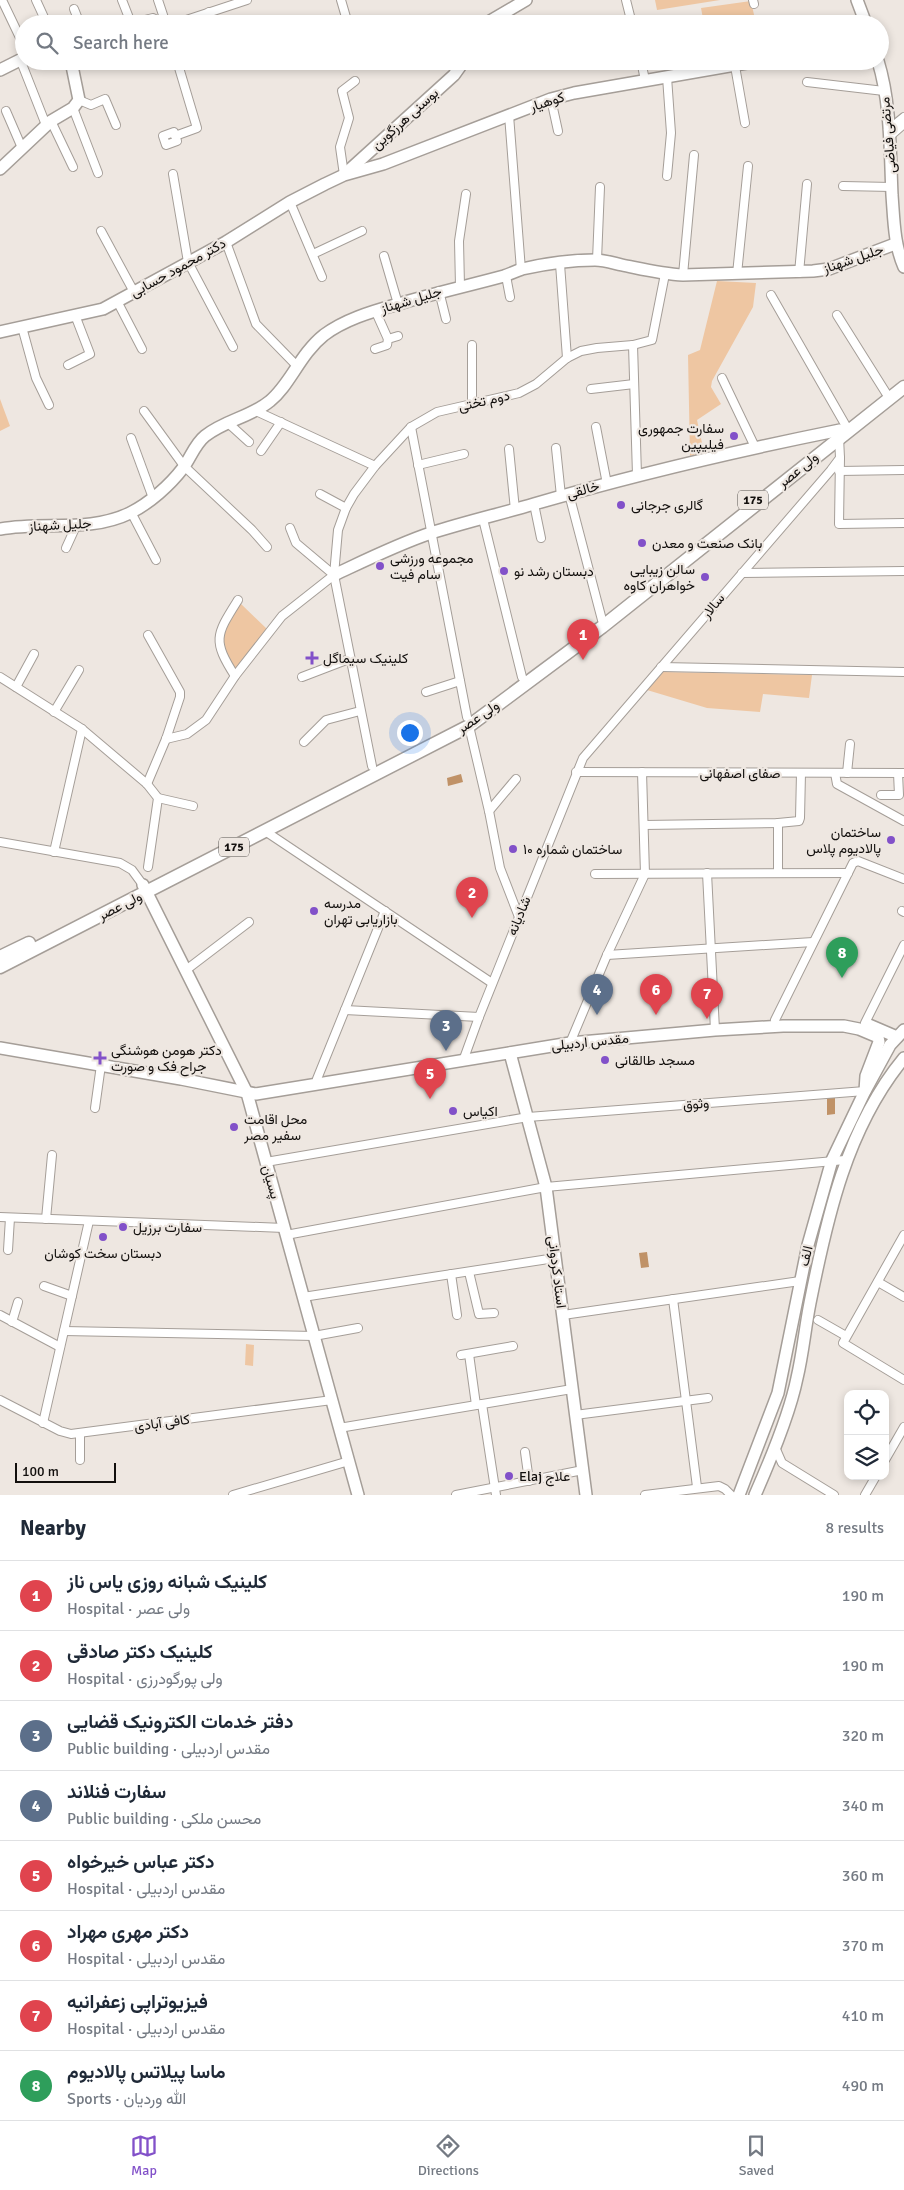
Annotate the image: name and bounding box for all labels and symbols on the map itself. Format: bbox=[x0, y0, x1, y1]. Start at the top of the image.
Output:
street label: بوسنی هرزگوین bbox=[368, 85, 442, 153]
street label: کوهیار bbox=[526, 88, 567, 116]
street label: مرتضی فیاضی bbox=[876, 96, 900, 174]
street label: دکتر محمود حسابی bbox=[127, 235, 229, 301]
street label: جلیل شهناز bbox=[819, 241, 886, 278]
street label: جلیل شهناز bbox=[377, 283, 444, 318]
street label: دوم تختی bbox=[457, 387, 512, 415]
place label: سفارت جمهوری فیلیپین bbox=[638, 420, 724, 454]
marker: سفارت جمهوری فیلیپین bbox=[728, 430, 740, 442]
street label: ولی عصر bbox=[774, 449, 822, 492]
street label: خالقی bbox=[565, 477, 601, 503]
road number: 175 bbox=[738, 490, 768, 510]
place label: گالری جرجانی bbox=[631, 497, 703, 514]
marker: گالری جرجانی bbox=[615, 499, 627, 511]
street label: جلیل شهناز bbox=[27, 515, 92, 535]
place label: بانک صنعت و معدن bbox=[652, 535, 762, 552]
marker: بانک صنعت و معدن bbox=[636, 537, 648, 549]
place label: مجموعه ورزشی سام فیت bbox=[390, 550, 474, 583]
marker: مجموعه ورزشی سام فیت bbox=[374, 560, 386, 572]
place label: سالن زیبایی خواهران کاوه bbox=[624, 561, 695, 594]
place label: دبستان رشد نو bbox=[514, 563, 594, 580]
marker: دبستان رشد نو bbox=[498, 565, 510, 577]
marker: سالن زیبایی خواهران کاوه bbox=[699, 571, 711, 583]
street label: سالار bbox=[697, 590, 728, 623]
pin: 1 bbox=[567, 619, 599, 660]
place label: کلینیک سیماگل bbox=[323, 650, 408, 667]
marker: کلینیک سیماگل bbox=[305, 651, 319, 665]
street label: ولی عصر bbox=[453, 697, 502, 738]
your location bbox=[397, 720, 423, 746]
street label: صفای اصفهانی bbox=[700, 765, 781, 782]
place label: ساختمان پالادیوم پلاس bbox=[806, 824, 881, 858]
marker: ساختمان پالادیوم پلاس bbox=[885, 834, 897, 846]
road number: 175 bbox=[219, 838, 249, 856]
place label: ساختمان شماره ۱۰ bbox=[523, 841, 622, 858]
marker: ساختمان شماره ۱۰ bbox=[507, 843, 519, 855]
pin: 2 bbox=[456, 877, 488, 918]
street label: ولی عصر bbox=[94, 888, 145, 925]
street label: شادیانه bbox=[503, 894, 535, 938]
place label: مدرسه بازاریابی تهران bbox=[324, 895, 398, 928]
marker: مدرسه بازاریابی تهران bbox=[308, 905, 320, 917]
pin: 8 bbox=[826, 937, 858, 978]
pin: 4 bbox=[581, 974, 613, 1015]
pin: 6 bbox=[640, 974, 672, 1015]
pin: 7 bbox=[691, 978, 723, 1019]
pin: 3 bbox=[430, 1010, 462, 1051]
street label: مقدس اردبیلی bbox=[550, 1029, 630, 1055]
place label: دکتر هومن هوشنگی جراح فک و صورت bbox=[111, 1042, 222, 1077]
marker: دکتر هومن هوشنگی جراح فک و صورت bbox=[93, 1051, 107, 1065]
place label: مسجد طالقانی bbox=[615, 1052, 695, 1069]
marker: مسجد طالقانی bbox=[599, 1054, 611, 1066]
pin: 5 bbox=[414, 1058, 446, 1099]
street label: وثوق bbox=[682, 1095, 710, 1113]
place label: اکیاس bbox=[463, 1103, 498, 1120]
marker: اکیاس bbox=[447, 1105, 459, 1117]
place label: محل اقامت سفیر مصر bbox=[243, 1111, 307, 1144]
marker: محل اقامت سفیر مصر bbox=[228, 1121, 240, 1133]
street label: پسیان bbox=[257, 1163, 284, 1201]
place label: سفارت برزیل bbox=[133, 1219, 202, 1236]
marker: سفارت برزیل bbox=[117, 1221, 129, 1233]
marker: دبستان سخت کوشان bbox=[97, 1231, 109, 1243]
street label: استاد کردوانی bbox=[544, 1235, 570, 1309]
street label: الف bbox=[795, 1244, 817, 1268]
place label: دبستان سخت کوشان bbox=[44, 1245, 162, 1262]
street label: کافی آبادی bbox=[133, 1411, 191, 1435]
scale bar bbox=[15, 1460, 116, 1483]
place label: Elaj علاج bbox=[519, 1468, 570, 1487]
marker: Elaj علاج bbox=[503, 1470, 515, 1482]

